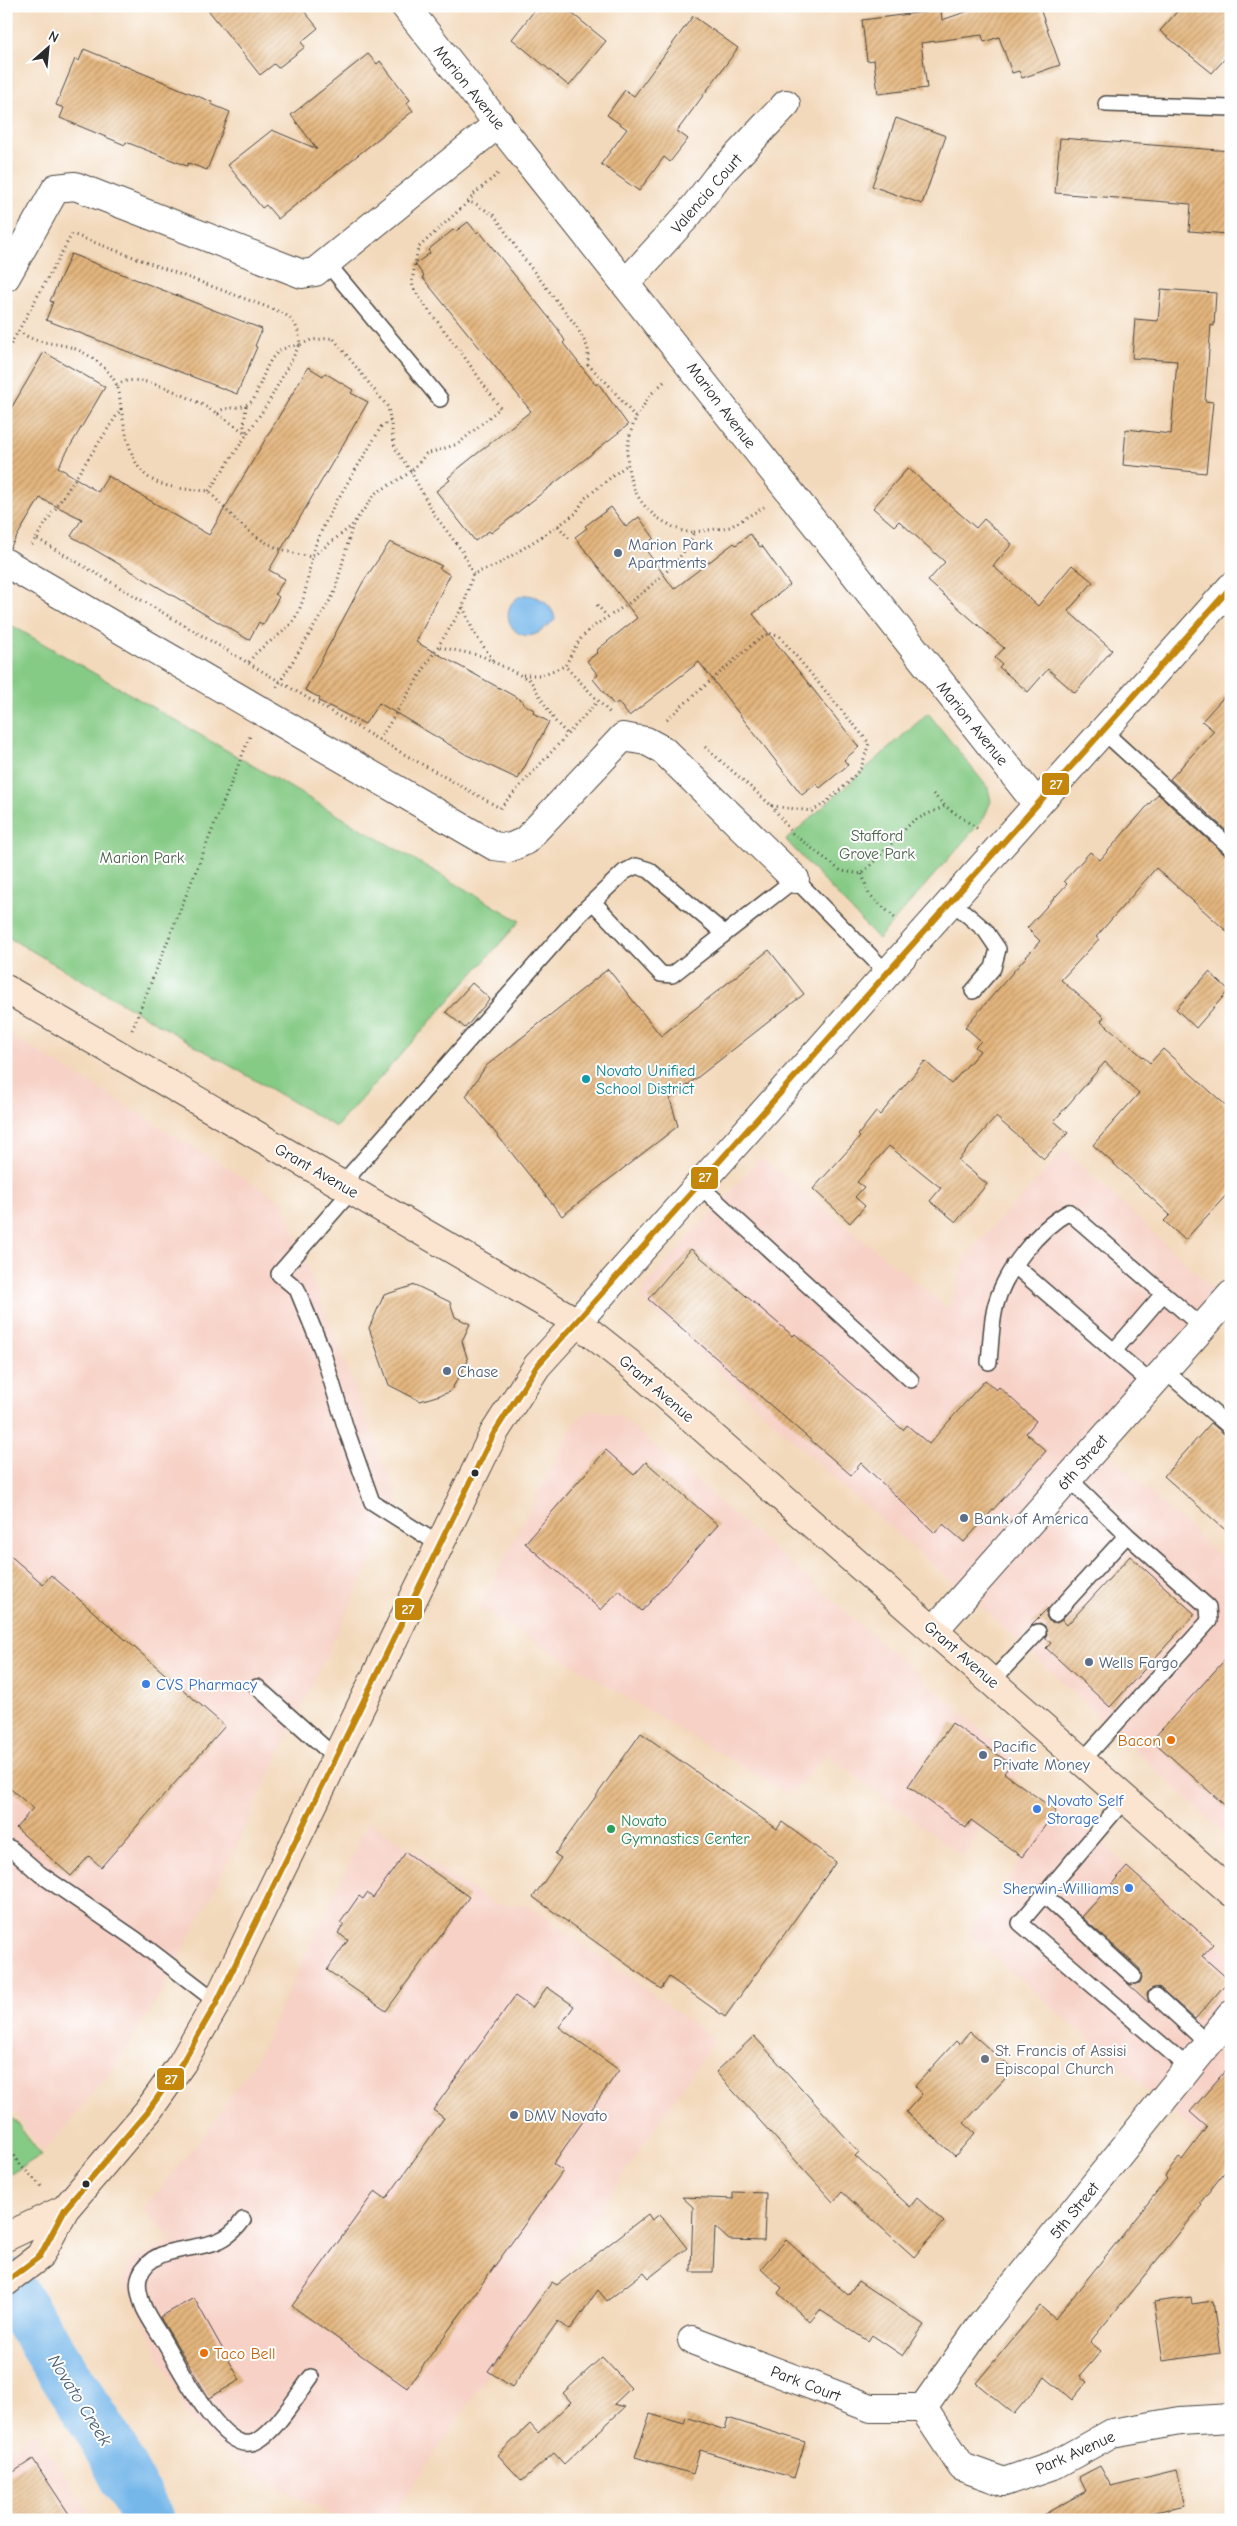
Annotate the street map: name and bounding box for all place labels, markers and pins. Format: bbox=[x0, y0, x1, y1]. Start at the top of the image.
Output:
place label: Marion Park Apartments bbox=[628, 536, 713, 572]
marker: Marion Park Apartments bbox=[612, 547, 624, 559]
place label: Novato Unified School District bbox=[596, 1062, 696, 1098]
marker: Novato Unified School District bbox=[580, 1073, 592, 1085]
place label: Chase bbox=[457, 1363, 498, 1381]
marker: Chase bbox=[441, 1365, 453, 1377]
unlabelled marker bbox=[470, 1468, 480, 1478]
place label: Bank of America bbox=[974, 1510, 1089, 1528]
marker: Bank of America bbox=[958, 1512, 970, 1524]
place label: Wells Fargo bbox=[1099, 1654, 1178, 1672]
marker: Wells Fargo bbox=[1083, 1656, 1095, 1668]
place label: CVS Pharmacy bbox=[156, 1676, 258, 1694]
marker: CVS Pharmacy bbox=[140, 1678, 152, 1690]
place label: Bacon bbox=[1118, 1732, 1161, 1750]
marker: Bacon bbox=[1165, 1734, 1177, 1746]
place label: Pacific Private Money bbox=[993, 1738, 1091, 1774]
marker: Pacific Private Money bbox=[977, 1749, 989, 1761]
place label: Novato Self Storage bbox=[1047, 1792, 1125, 1828]
marker: Novato Self Storage bbox=[1031, 1803, 1043, 1815]
place label: Novato Gymnastics Center bbox=[621, 1812, 750, 1848]
marker: Novato Gymnastics Center bbox=[605, 1823, 617, 1835]
place label: Sherwin-Williams bbox=[1003, 1880, 1119, 1898]
marker: Sherwin-Williams bbox=[1123, 1882, 1135, 1894]
place label: St. Francis of Assisi Episcopal Church bbox=[995, 2042, 1127, 2078]
marker: St. Francis of Assisi Episcopal Church bbox=[979, 2053, 991, 2065]
place label: DMV Novato bbox=[524, 2107, 607, 2125]
marker: DMV Novato bbox=[508, 2109, 520, 2121]
unlabelled marker bbox=[81, 2179, 91, 2189]
place label: Taco Bell bbox=[214, 2345, 276, 2363]
marker: Taco Bell bbox=[198, 2347, 210, 2359]

